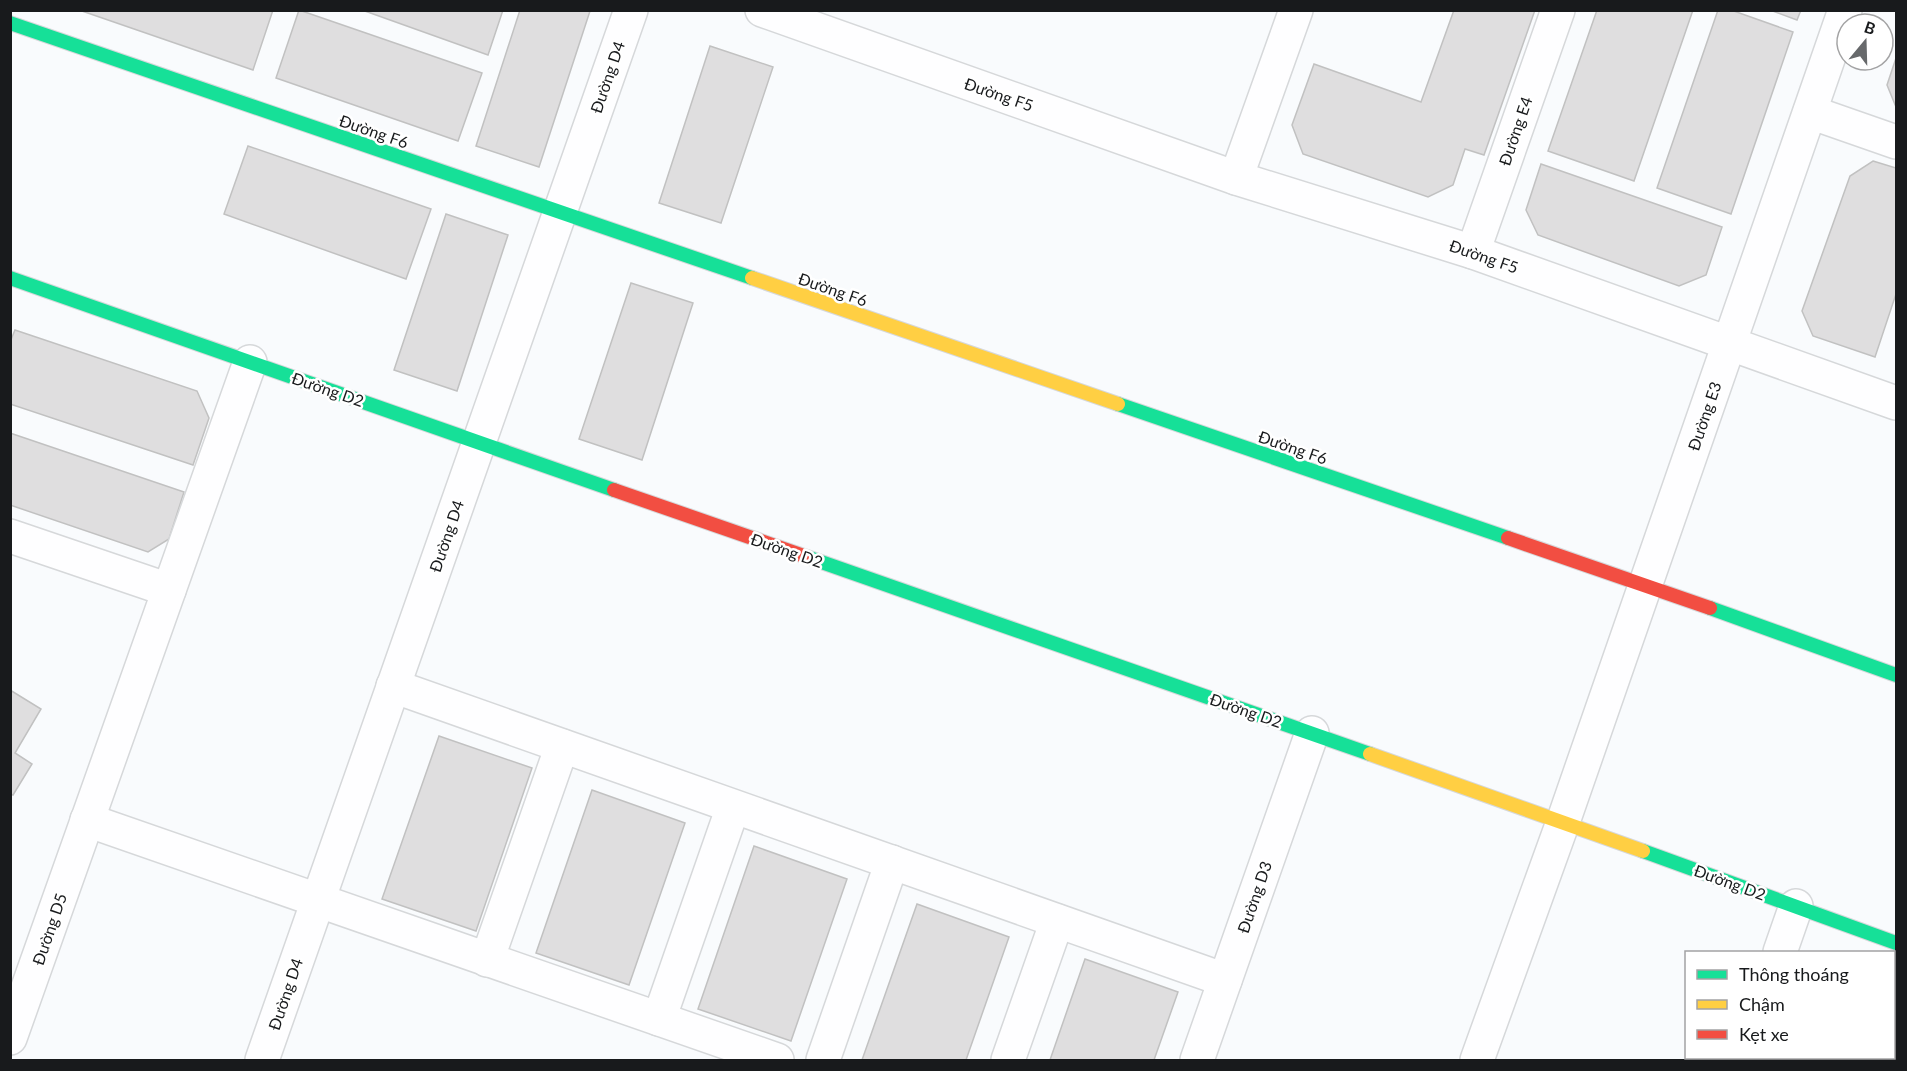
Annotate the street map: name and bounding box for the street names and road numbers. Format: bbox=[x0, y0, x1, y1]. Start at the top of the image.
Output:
street label: Đường D4 bbox=[586, 39, 628, 115]
street label: Đường F5 bbox=[962, 73, 1036, 115]
street label: Đường E4 bbox=[1494, 94, 1536, 168]
street label: Đường F6 bbox=[337, 110, 411, 152]
street label: Đường F5 bbox=[1447, 235, 1521, 277]
street label: Đường F6 bbox=[796, 268, 870, 310]
street label: Đường D2 bbox=[290, 368, 366, 410]
street label: Đường E3 bbox=[1683, 379, 1725, 453]
street label: Đường F6 bbox=[1256, 426, 1330, 468]
street label: Đường D4 bbox=[425, 498, 467, 574]
street label: Đường D2 bbox=[749, 529, 825, 571]
street label: Đường D2 bbox=[1208, 689, 1284, 731]
street label: Đường D3 bbox=[1233, 859, 1275, 935]
street label: Đường D2 bbox=[1692, 860, 1768, 904]
street label: Đường D5 bbox=[28, 891, 70, 967]
street label: Đường D4 bbox=[264, 956, 306, 1032]

